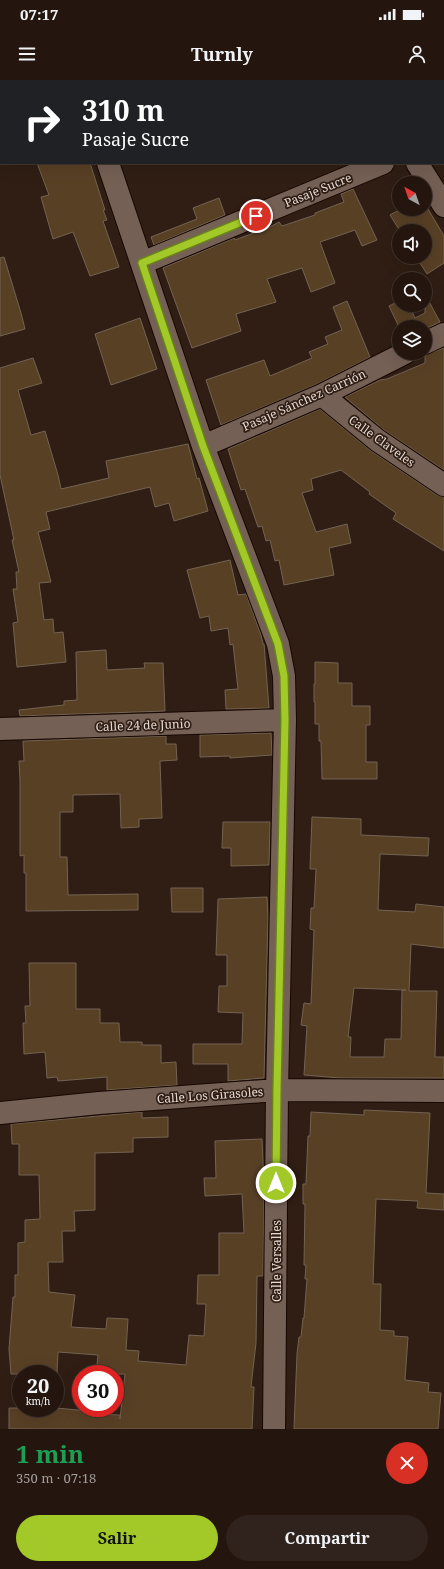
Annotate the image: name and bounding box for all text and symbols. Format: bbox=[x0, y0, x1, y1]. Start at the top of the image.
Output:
text: 07:17 bbox=[20, 4, 58, 24]
text: Turnly bbox=[191, 42, 253, 66]
icon: menu bbox=[16, 43, 38, 65]
icon: person bbox=[406, 43, 428, 65]
text: 310 m bbox=[82, 91, 164, 129]
icon: right bbox=[16, 96, 68, 148]
text: Pasaje Sucre bbox=[82, 127, 189, 151]
street label: Pasaje Sucre bbox=[282, 169, 354, 211]
north arrow bbox=[392, 176, 432, 216]
map controls bbox=[392, 176, 432, 360]
pin bbox=[239, 199, 273, 233]
icon: arrive bbox=[245, 205, 267, 227]
button: sound bbox=[392, 224, 432, 264]
button: search bbox=[392, 272, 432, 312]
button: layers bbox=[392, 320, 432, 360]
street label: Pasaje Sánchez Carrión bbox=[240, 365, 369, 435]
street label: Calle Claveles bbox=[346, 411, 418, 471]
street label: Calle 24 de Junio bbox=[95, 715, 191, 735]
street label: Calle Los Girasoles bbox=[156, 1083, 264, 1107]
position arrow bbox=[255, 1162, 297, 1204]
street label: Calle Versalles bbox=[268, 1220, 285, 1302]
speed limit sign: 30 bbox=[72, 1365, 124, 1417]
text: 20 bbox=[27, 1372, 49, 1399]
text: km/h bbox=[26, 1394, 50, 1408]
text: 1 min bbox=[16, 1437, 84, 1470]
button: close bbox=[386, 1442, 428, 1484]
text: 350 m · 07:18 bbox=[16, 1469, 96, 1487]
button: Salir bbox=[16, 1515, 218, 1561]
button: Compartir bbox=[226, 1515, 428, 1561]

